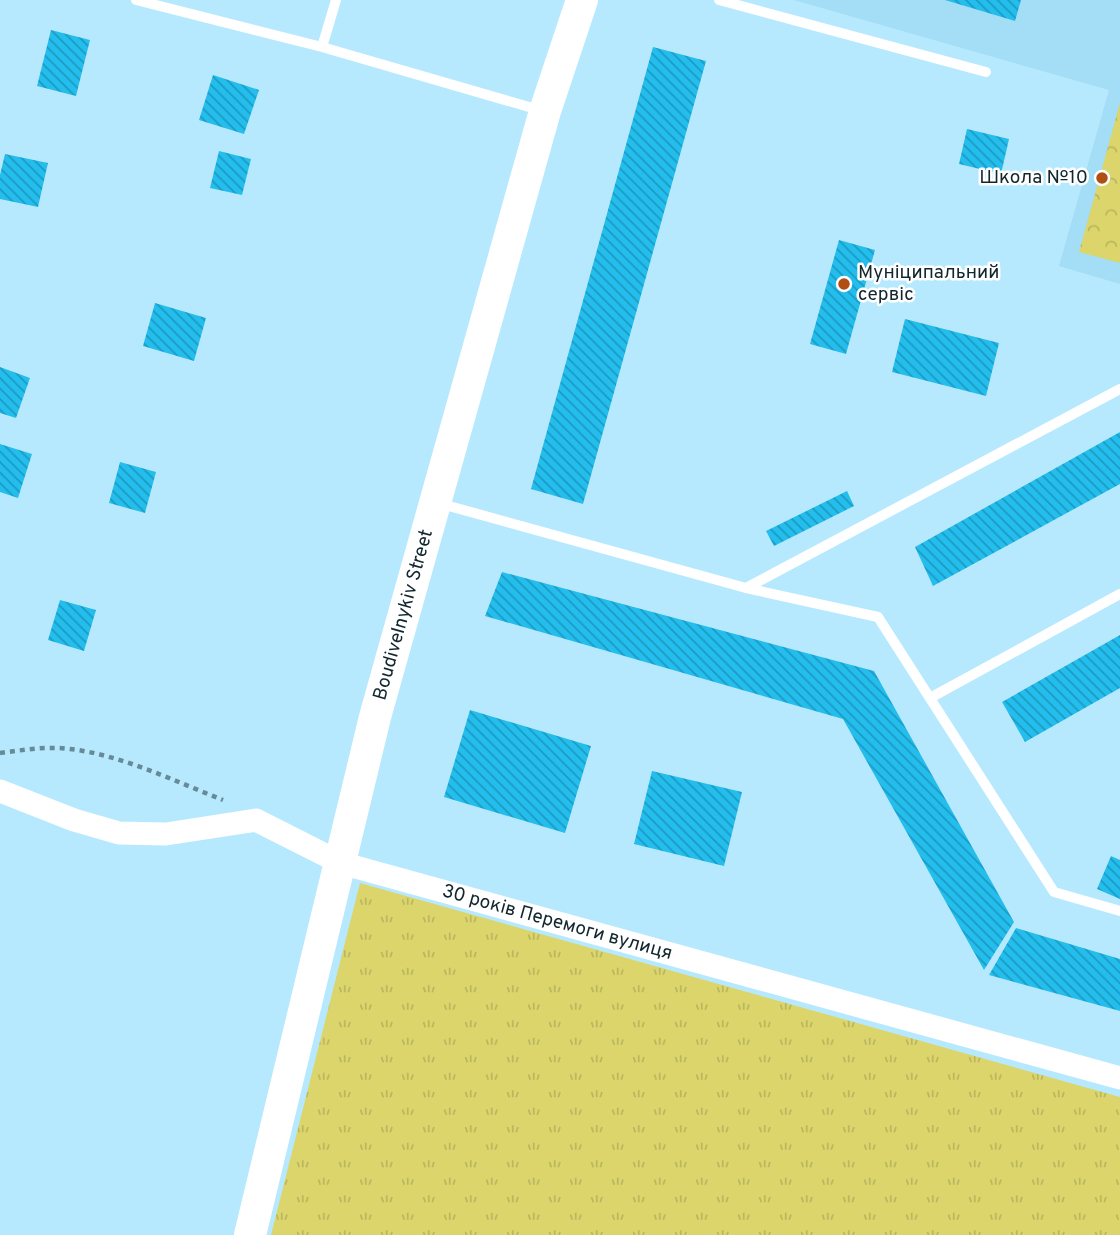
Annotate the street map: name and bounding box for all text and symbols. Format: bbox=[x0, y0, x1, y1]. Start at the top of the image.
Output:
place label: Школа №10 bbox=[979, 166, 1088, 190]
marker: Школа №10 bbox=[1094, 170, 1110, 186]
place label: Муніципальний сервіс bbox=[858, 261, 999, 307]
marker: Муніципальний сервіс bbox=[836, 276, 852, 292]
street label: Boudivelnykiv Street bbox=[368, 527, 439, 703]
street label: 30 років Перемоги вулиця bbox=[439, 879, 675, 966]

